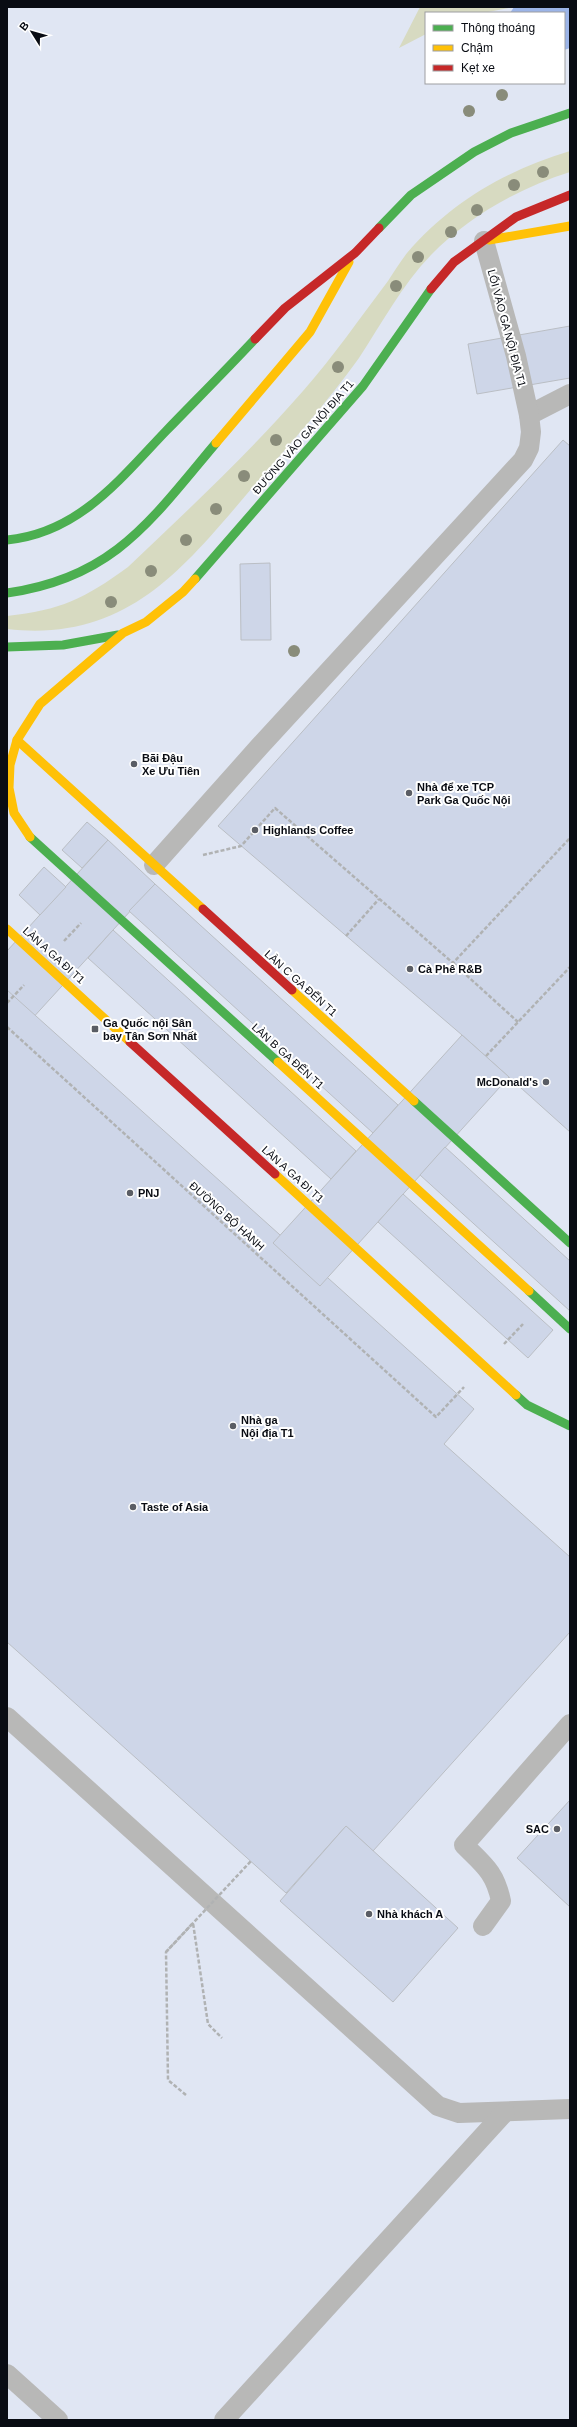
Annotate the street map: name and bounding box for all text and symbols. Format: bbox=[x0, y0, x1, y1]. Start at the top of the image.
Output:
north arrow bbox=[12, 12, 52, 52]
legend bbox=[425, 12, 565, 84]
text: B bbox=[17, 19, 31, 33]
text: Thông thoáng bbox=[461, 21, 535, 35]
text: Chậm bbox=[461, 41, 493, 55]
text: Kẹt xe bbox=[461, 61, 495, 75]
street label: LỐI VÀO GA NỘI ĐỊA T1 bbox=[485, 268, 529, 388]
street label: ĐƯỜNG VÀO GA NỘI ĐỊA T1 bbox=[250, 378, 356, 496]
place label: Bãi Đậu Xe Ưu Tiên bbox=[142, 752, 200, 777]
marker: Bãi Đậu Xe Ưu Tiên bbox=[129, 759, 139, 769]
place label: Nhà để xe TCP Park Ga Quốc Nội bbox=[417, 781, 511, 807]
marker: Nhà để xe TCP Park Ga Quốc Nội bbox=[404, 788, 414, 798]
place label: Highlands Coffee bbox=[263, 824, 353, 836]
marker: Highlands Coffee bbox=[250, 825, 260, 835]
street label: LÀN A GA ĐI T1 bbox=[21, 924, 87, 986]
street label: LÀN C GA ĐẾN T1 bbox=[263, 948, 339, 1018]
place label: Cà Phê R&B bbox=[418, 963, 482, 975]
marker: Cà Phê R&B bbox=[405, 964, 415, 974]
place label: Ga Quốc nội Sân bay Tân Sơn Nhất bbox=[103, 1017, 197, 1042]
street label: LÀN B GA ĐẾN T1 bbox=[250, 1021, 326, 1091]
marker: Ga Quốc nội Sân bay Tân Sơn Nhất bbox=[90, 1024, 100, 1034]
place label: McDonald's bbox=[477, 1076, 538, 1088]
marker: McDonald's bbox=[541, 1077, 551, 1087]
street label: LÀN A GA ĐI T1 bbox=[260, 1143, 326, 1205]
street label: ĐƯỜNG BỘ HÀNH bbox=[187, 1179, 267, 1253]
place label: PNJ bbox=[138, 1187, 159, 1199]
marker: PNJ bbox=[125, 1188, 135, 1198]
place label: Nhà ga Nội địa T1 bbox=[241, 1414, 294, 1440]
marker: Nhà ga Nội địa T1 bbox=[228, 1421, 238, 1431]
place label: Taste of Asia bbox=[141, 1501, 209, 1513]
marker: Taste of Asia bbox=[128, 1502, 138, 1512]
place label: SAC bbox=[526, 1823, 549, 1835]
marker: SAC bbox=[552, 1824, 562, 1834]
place label: Nhà khách A bbox=[377, 1908, 443, 1920]
marker: Nhà khách A bbox=[364, 1909, 374, 1919]

